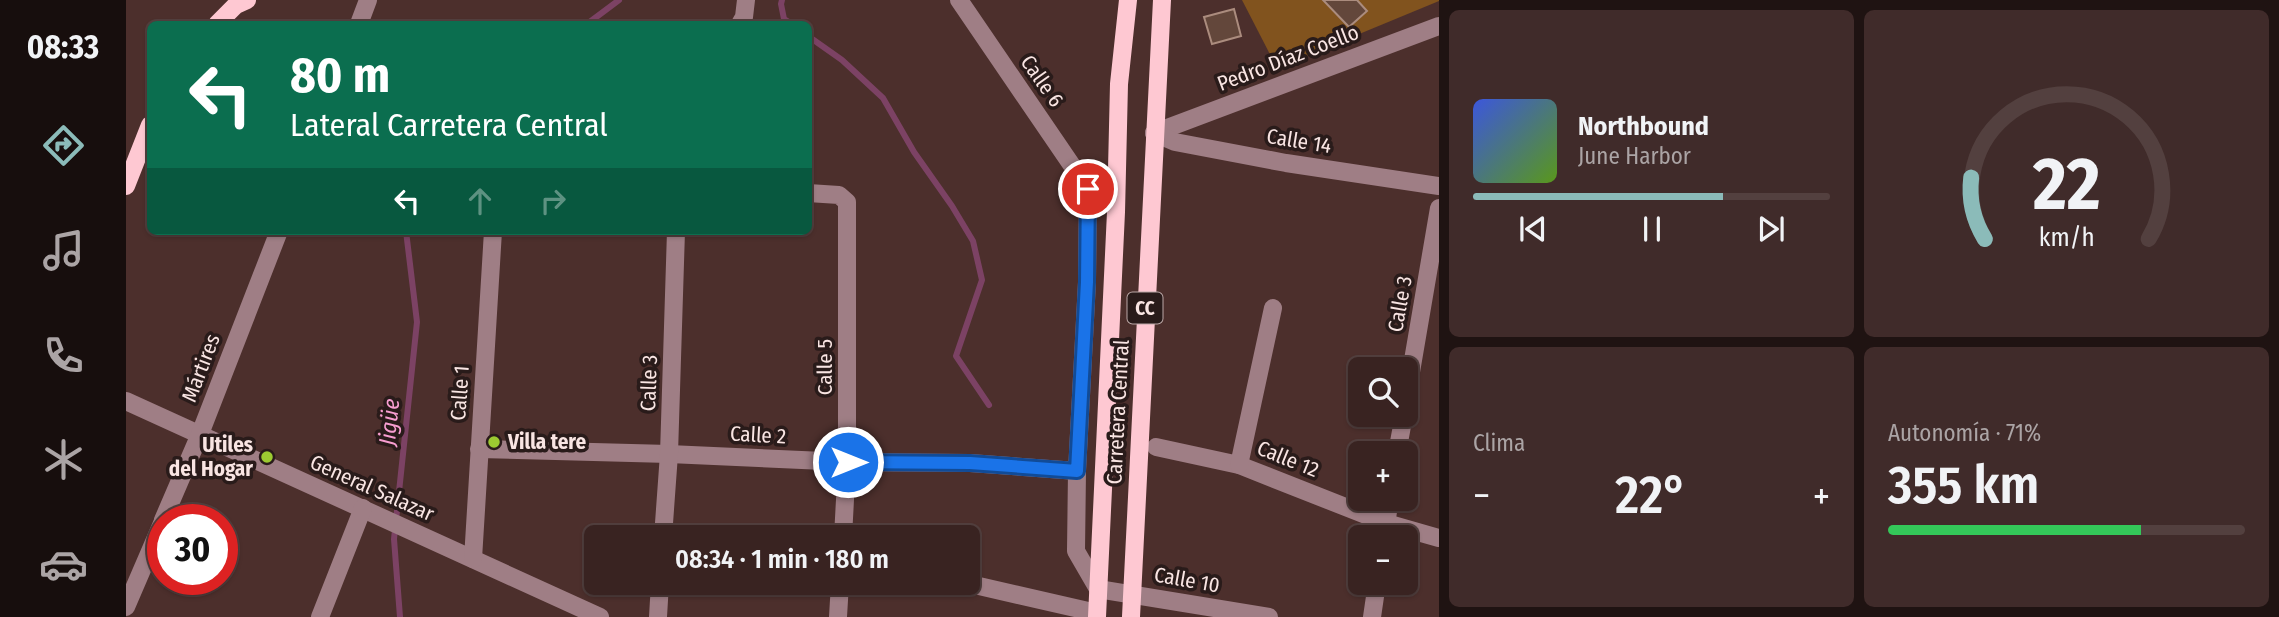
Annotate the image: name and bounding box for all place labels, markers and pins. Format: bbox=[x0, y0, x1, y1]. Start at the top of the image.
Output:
pin bbox=[1058, 159, 1118, 219]
place label: Villa tere bbox=[507, 429, 586, 455]
place label: Utiles del Hogar bbox=[169, 432, 253, 482]
marker: Villa tere bbox=[486, 434, 502, 450]
marker: Utiles del Hogar bbox=[259, 449, 275, 465]

